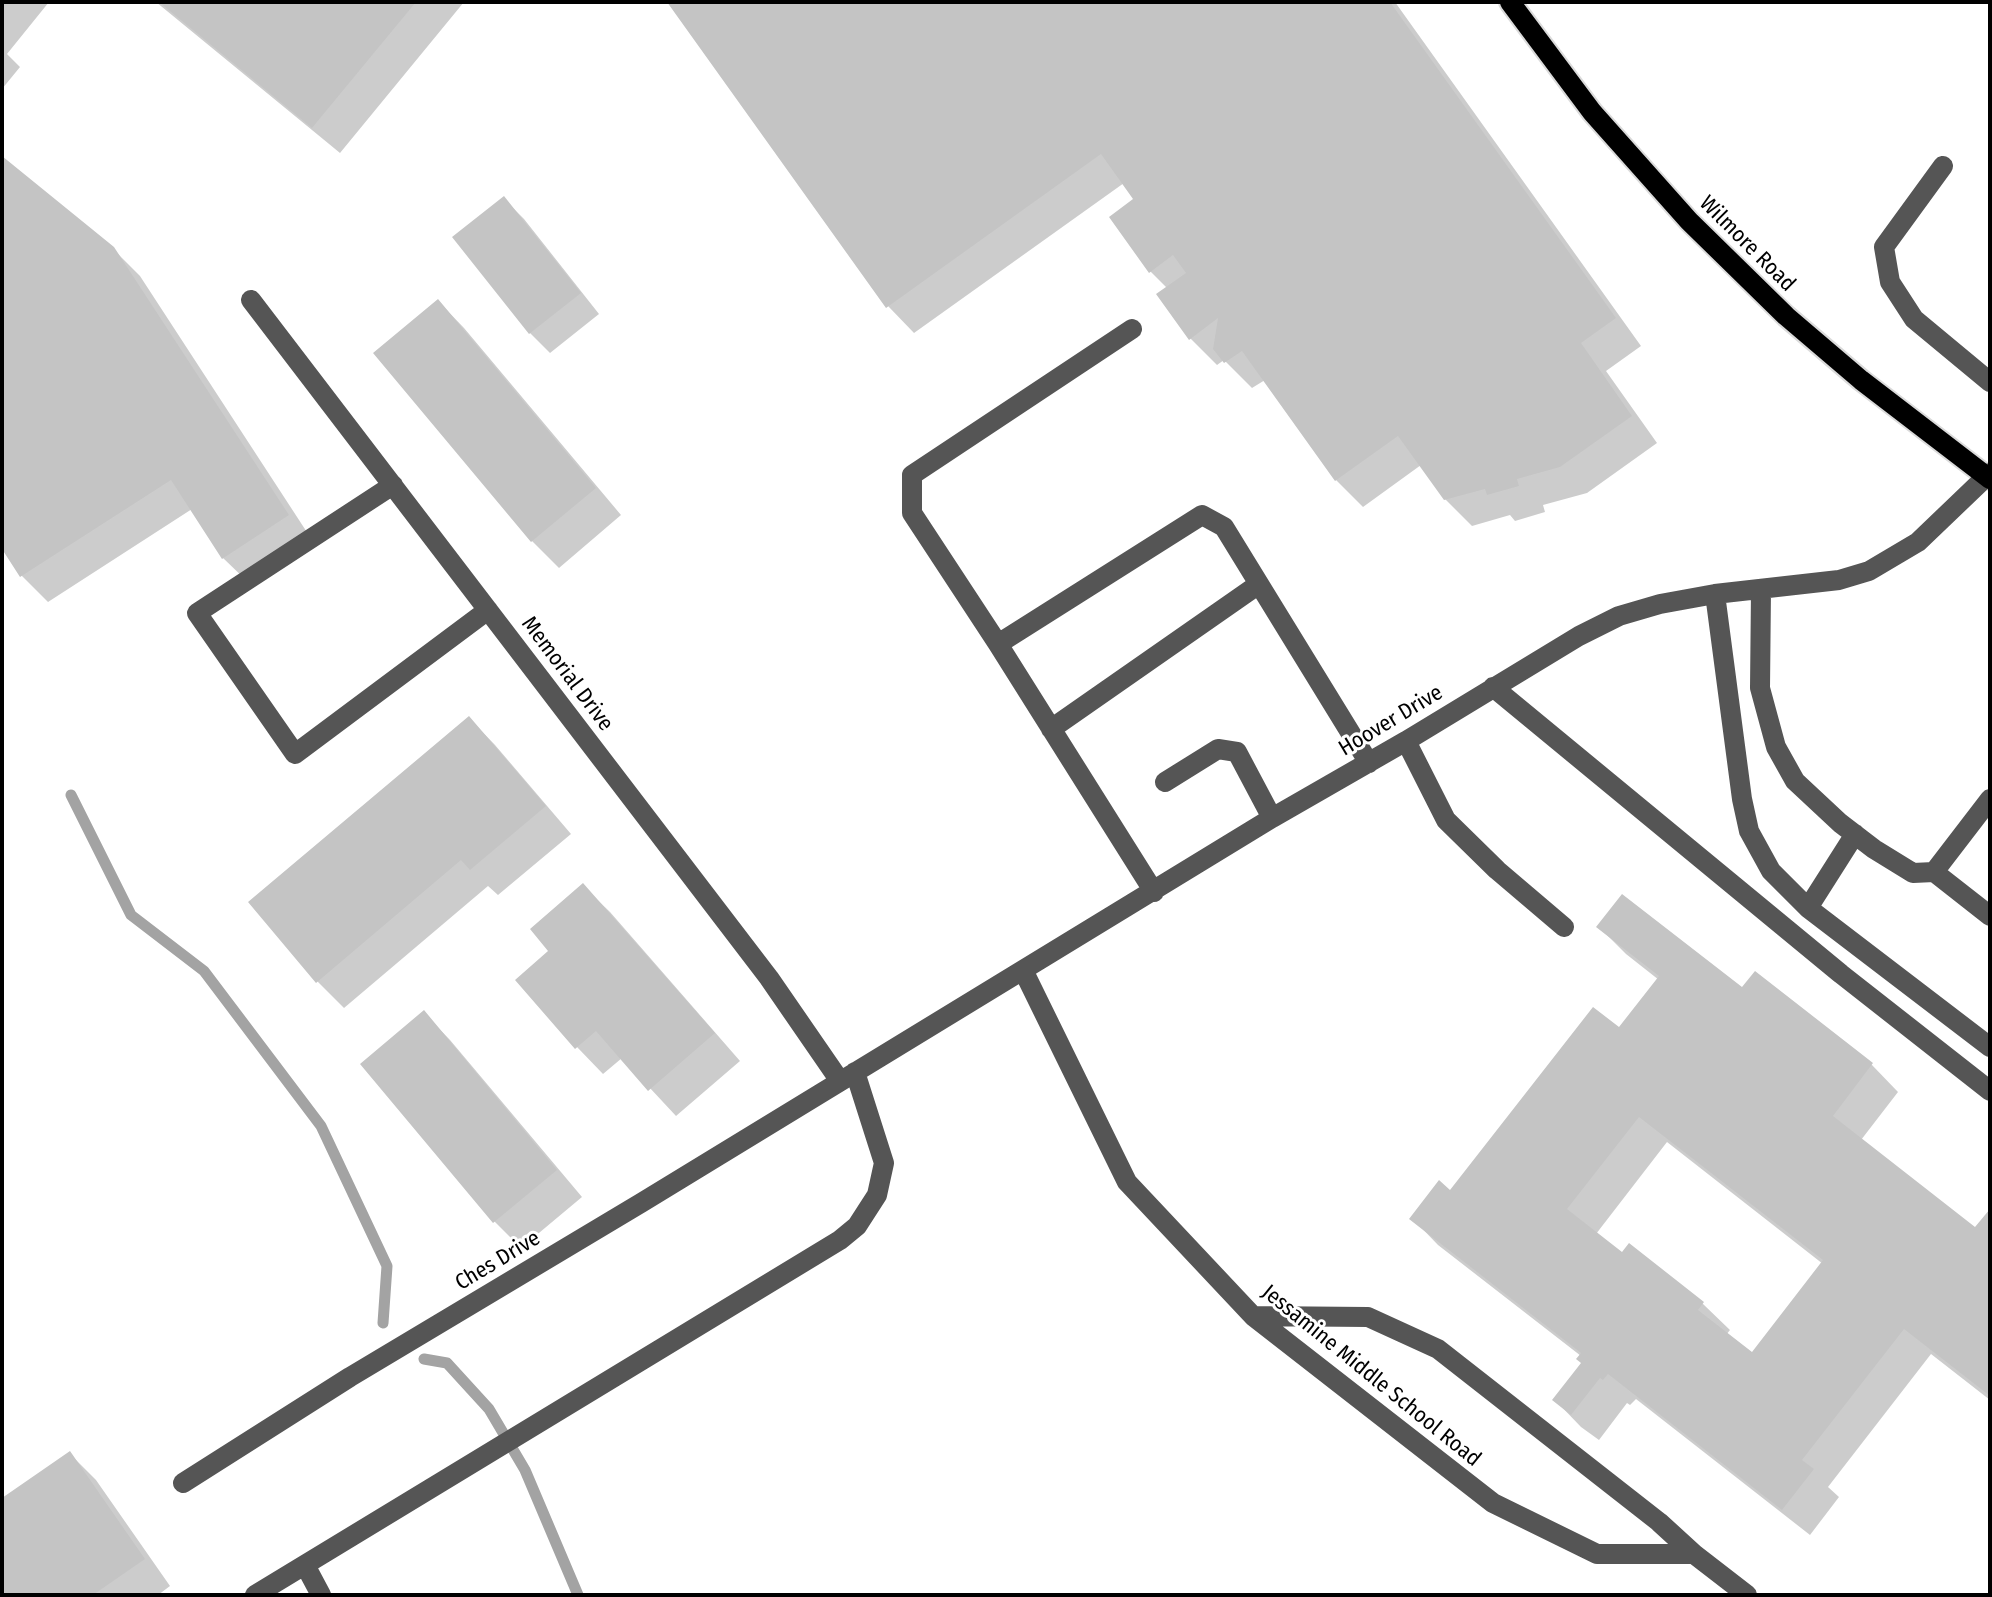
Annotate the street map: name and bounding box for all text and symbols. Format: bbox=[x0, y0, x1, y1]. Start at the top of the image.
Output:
street label: Wilmore Road bbox=[1693, 190, 1801, 298]
street label: Memorial Drive bbox=[515, 612, 619, 736]
street label: Hoover Drive bbox=[1334, 680, 1448, 762]
street label: Ches Drive bbox=[451, 1225, 545, 1297]
street label: Jessamine Middle School Road bbox=[1256, 1279, 1486, 1473]

